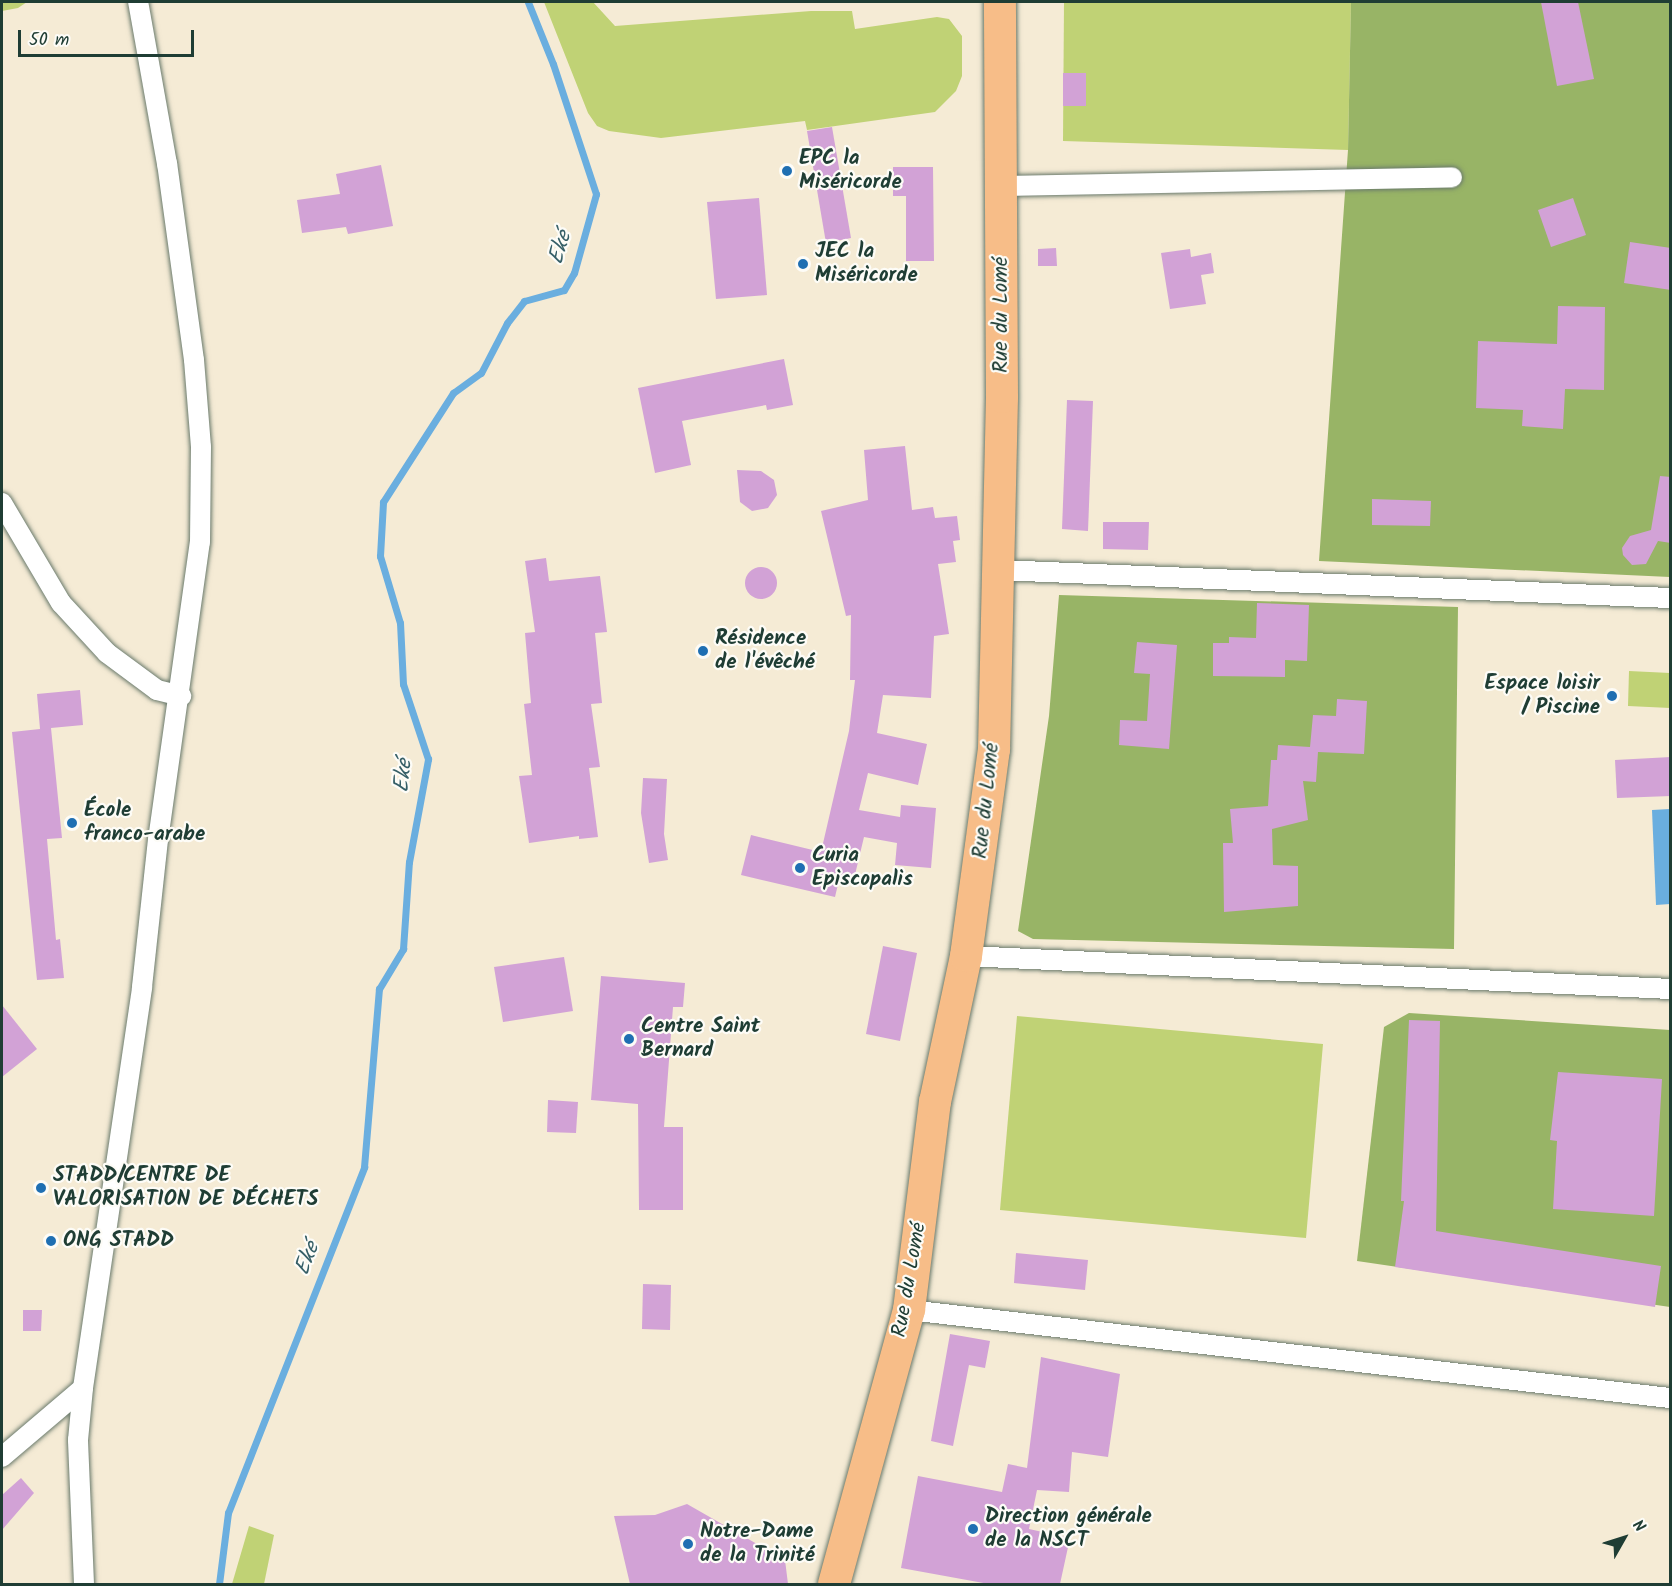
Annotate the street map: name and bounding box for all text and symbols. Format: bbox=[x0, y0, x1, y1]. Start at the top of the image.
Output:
scale bar bbox=[21, 18, 196, 56]
text: 50 m bbox=[29, 26, 69, 55]
place label: EPC la Miséricorde bbox=[799, 146, 902, 196]
marker: EPC la Miséricorde bbox=[780, 164, 794, 178]
water label: Eké bbox=[544, 228, 578, 268]
place label: JEC la Miséricorde bbox=[815, 239, 918, 289]
marker: JEC la Miséricorde bbox=[796, 257, 810, 271]
street label: Rue du Lomé bbox=[989, 257, 1015, 373]
place label: Résidence de l'évêché bbox=[715, 626, 814, 676]
marker: Résidence de l'évêché bbox=[696, 644, 710, 658]
place label: Espace loisir / Piscine bbox=[1485, 671, 1600, 721]
marker: Espace loisir / Piscine bbox=[1605, 689, 1619, 703]
street label: Rue du Lomé bbox=[968, 742, 1006, 860]
water label: Eké bbox=[389, 758, 419, 794]
place label: École franco-arabe bbox=[84, 798, 205, 848]
marker: École franco-arabe bbox=[65, 816, 79, 830]
place label: Curia Episcopalis bbox=[812, 843, 913, 893]
marker: Curia Episcopalis bbox=[793, 861, 807, 875]
place label: Centre Saint Bernard bbox=[641, 1014, 760, 1064]
marker: Centre Saint Bernard bbox=[622, 1032, 636, 1046]
place label: STADD/CENTRE DE VALORISATION DE DÉCHETS bbox=[53, 1163, 318, 1213]
marker: STADD/CENTRE DE VALORISATION DE DÉCHETS bbox=[34, 1181, 48, 1195]
street label: Rue du Lomé bbox=[888, 1221, 932, 1339]
place label: ONG STADD bbox=[63, 1228, 174, 1254]
marker: ONG STADD bbox=[44, 1234, 58, 1248]
water label: Eké bbox=[290, 1239, 326, 1279]
place label: Direction générale de la NSCT bbox=[985, 1504, 1152, 1554]
north arrow bbox=[1594, 1508, 1654, 1568]
text: N bbox=[1625, 1515, 1651, 1538]
place label: Notre-Dame de la Trinité bbox=[700, 1519, 815, 1569]
marker: Direction générale de la NSCT bbox=[966, 1522, 980, 1536]
marker: Notre-Dame de la Trinité bbox=[681, 1537, 695, 1551]

